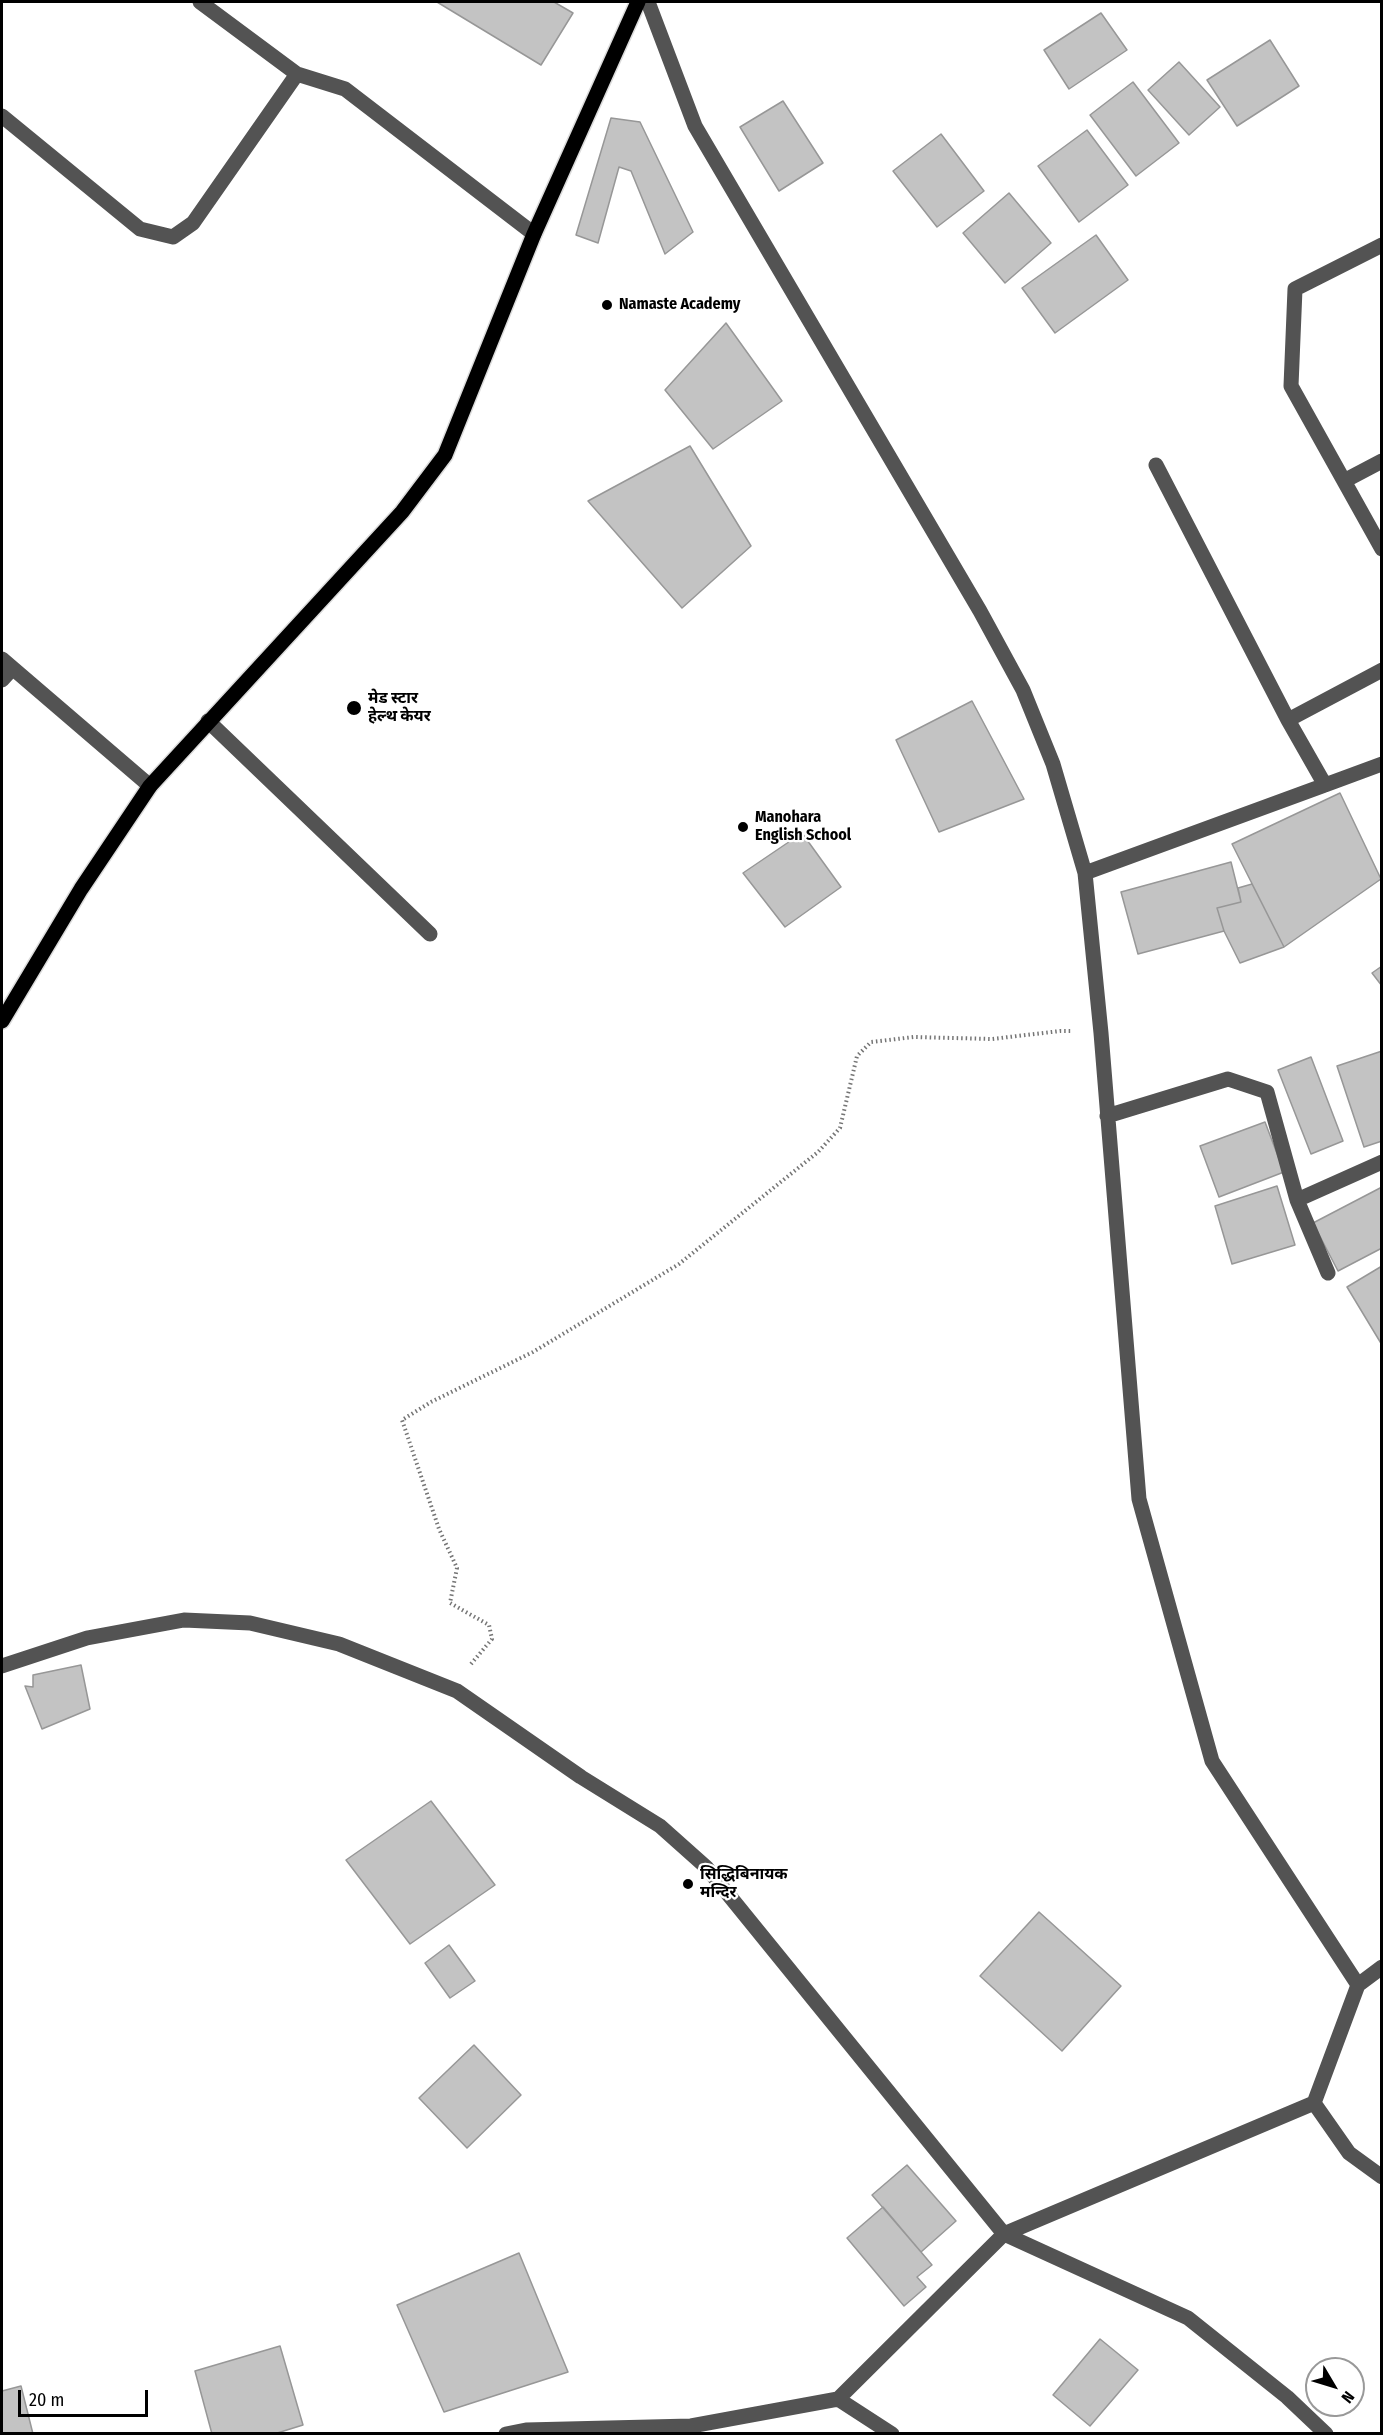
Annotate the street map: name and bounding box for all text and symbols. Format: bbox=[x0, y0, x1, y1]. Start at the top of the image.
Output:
place label: Namaste Academy bbox=[619, 295, 740, 315]
marker: Namaste Academy bbox=[600, 298, 614, 312]
place label: मेड स्टार हेल्थ केयर bbox=[368, 689, 431, 727]
marker: मेड स्टार हेल्थ केयर bbox=[345, 699, 363, 717]
place label: Manohara English School bbox=[755, 808, 851, 846]
marker: Manohara English School bbox=[736, 820, 750, 834]
place label: सिद्धिबिनायक मन्दिर bbox=[700, 1865, 788, 1903]
marker: सिद्धिबिनायक मन्दिर bbox=[681, 1877, 695, 1891]
north arrow bbox=[1305, 2357, 1365, 2417]
scale bar bbox=[21, 2378, 152, 2416]
text: N bbox=[1338, 2388, 1358, 2407]
text: 20 m bbox=[29, 2389, 64, 2411]

